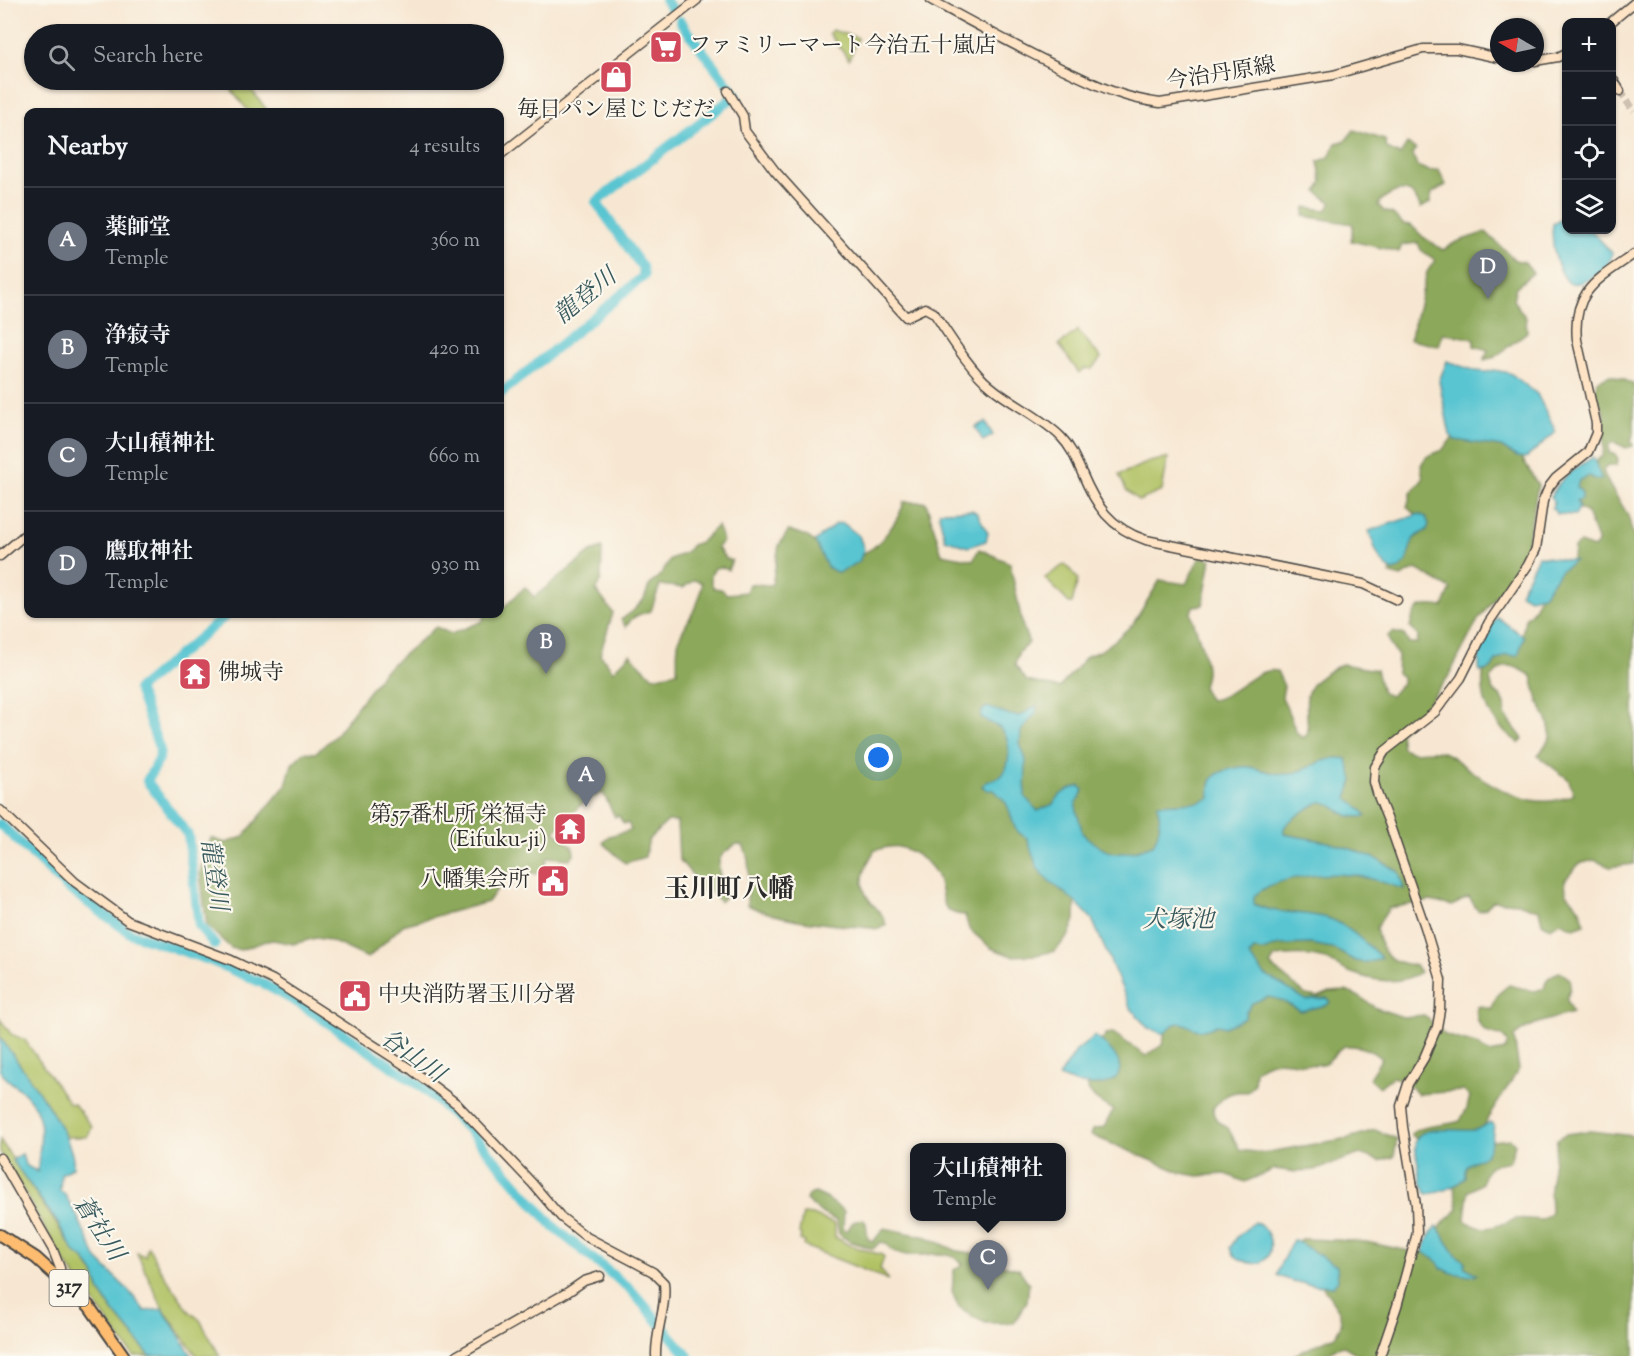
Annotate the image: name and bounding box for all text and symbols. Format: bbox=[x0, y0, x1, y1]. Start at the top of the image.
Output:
north arrow bbox=[1490, 18, 1544, 72]
map controls bbox=[1562, 18, 1616, 234]
button: + bbox=[1562, 18, 1616, 72]
search box bbox=[24, 24, 504, 90]
supermarket icon: ファミリーマート今治五十嵐店 bbox=[648, 29, 684, 65]
place label: ファミリーマート今治五十嵐店 bbox=[689, 31, 997, 63]
icon: search bbox=[45, 41, 78, 74]
text: Search here bbox=[93, 41, 203, 73]
street label: 今治丹原線 bbox=[1164, 51, 1278, 99]
shop icon: 毎日パン屋じじだだ bbox=[598, 59, 634, 95]
button: − bbox=[1562, 72, 1616, 126]
place label: 毎日パン屋じじだだ bbox=[517, 95, 715, 127]
button: locate bbox=[1562, 126, 1616, 180]
text: Nearby bbox=[48, 129, 128, 166]
text: 4 results bbox=[409, 133, 480, 162]
button: layers bbox=[1562, 180, 1616, 234]
text: 薬師堂 bbox=[105, 213, 171, 245]
text: A bbox=[59, 227, 76, 256]
text: 360 m bbox=[431, 227, 480, 256]
text: Temple bbox=[105, 245, 169, 274]
pin: D bbox=[1468, 250, 1508, 299]
water label: 龍登川 bbox=[547, 259, 627, 333]
text: 浄寂寺 bbox=[105, 321, 171, 353]
text: B bbox=[61, 335, 74, 364]
text: 420 m bbox=[429, 335, 480, 364]
text: Temple bbox=[105, 353, 169, 382]
text: 大山積神社 bbox=[105, 429, 215, 461]
text: C bbox=[59, 443, 76, 472]
text: 660 m bbox=[429, 443, 480, 472]
text: Temple bbox=[105, 461, 169, 490]
text: 鷹取神社 bbox=[105, 537, 193, 569]
text: D bbox=[60, 551, 75, 580]
text: 930 m bbox=[431, 551, 480, 580]
text: Temple bbox=[105, 569, 169, 598]
pin: B bbox=[526, 624, 566, 674]
temple icon: 佛城寺 bbox=[177, 656, 213, 692]
place label: 佛城寺 bbox=[218, 658, 284, 690]
your location bbox=[864, 743, 893, 772]
pin: A bbox=[566, 758, 606, 807]
place label: 第57番札所 栄福寺 (Eifuku-ji) bbox=[370, 800, 547, 857]
temple icon: 第57番札所 栄福寺 (Eifuku-ji) bbox=[552, 811, 588, 847]
water label: 龍登川 bbox=[191, 837, 235, 916]
public building icon: 八幡集会所 bbox=[535, 863, 571, 899]
place label: 八幡集会所 bbox=[420, 865, 530, 897]
district label: 玉川町八幡 bbox=[664, 872, 794, 909]
water label: 犬塚池 bbox=[1142, 904, 1217, 938]
public building icon: 中央消防署玉川分署 bbox=[337, 978, 373, 1014]
place label: 中央消防署玉川分署 bbox=[378, 980, 576, 1012]
water label: 谷山川 bbox=[373, 1022, 454, 1094]
popup bbox=[910, 1143, 1066, 1221]
text: 大山積神社 bbox=[933, 1154, 1043, 1186]
text: Temple bbox=[933, 1186, 997, 1215]
water label: 蒼社川 bbox=[64, 1190, 133, 1271]
pin: C bbox=[968, 1240, 1008, 1290]
road number: 317 bbox=[50, 1270, 88, 1306]

